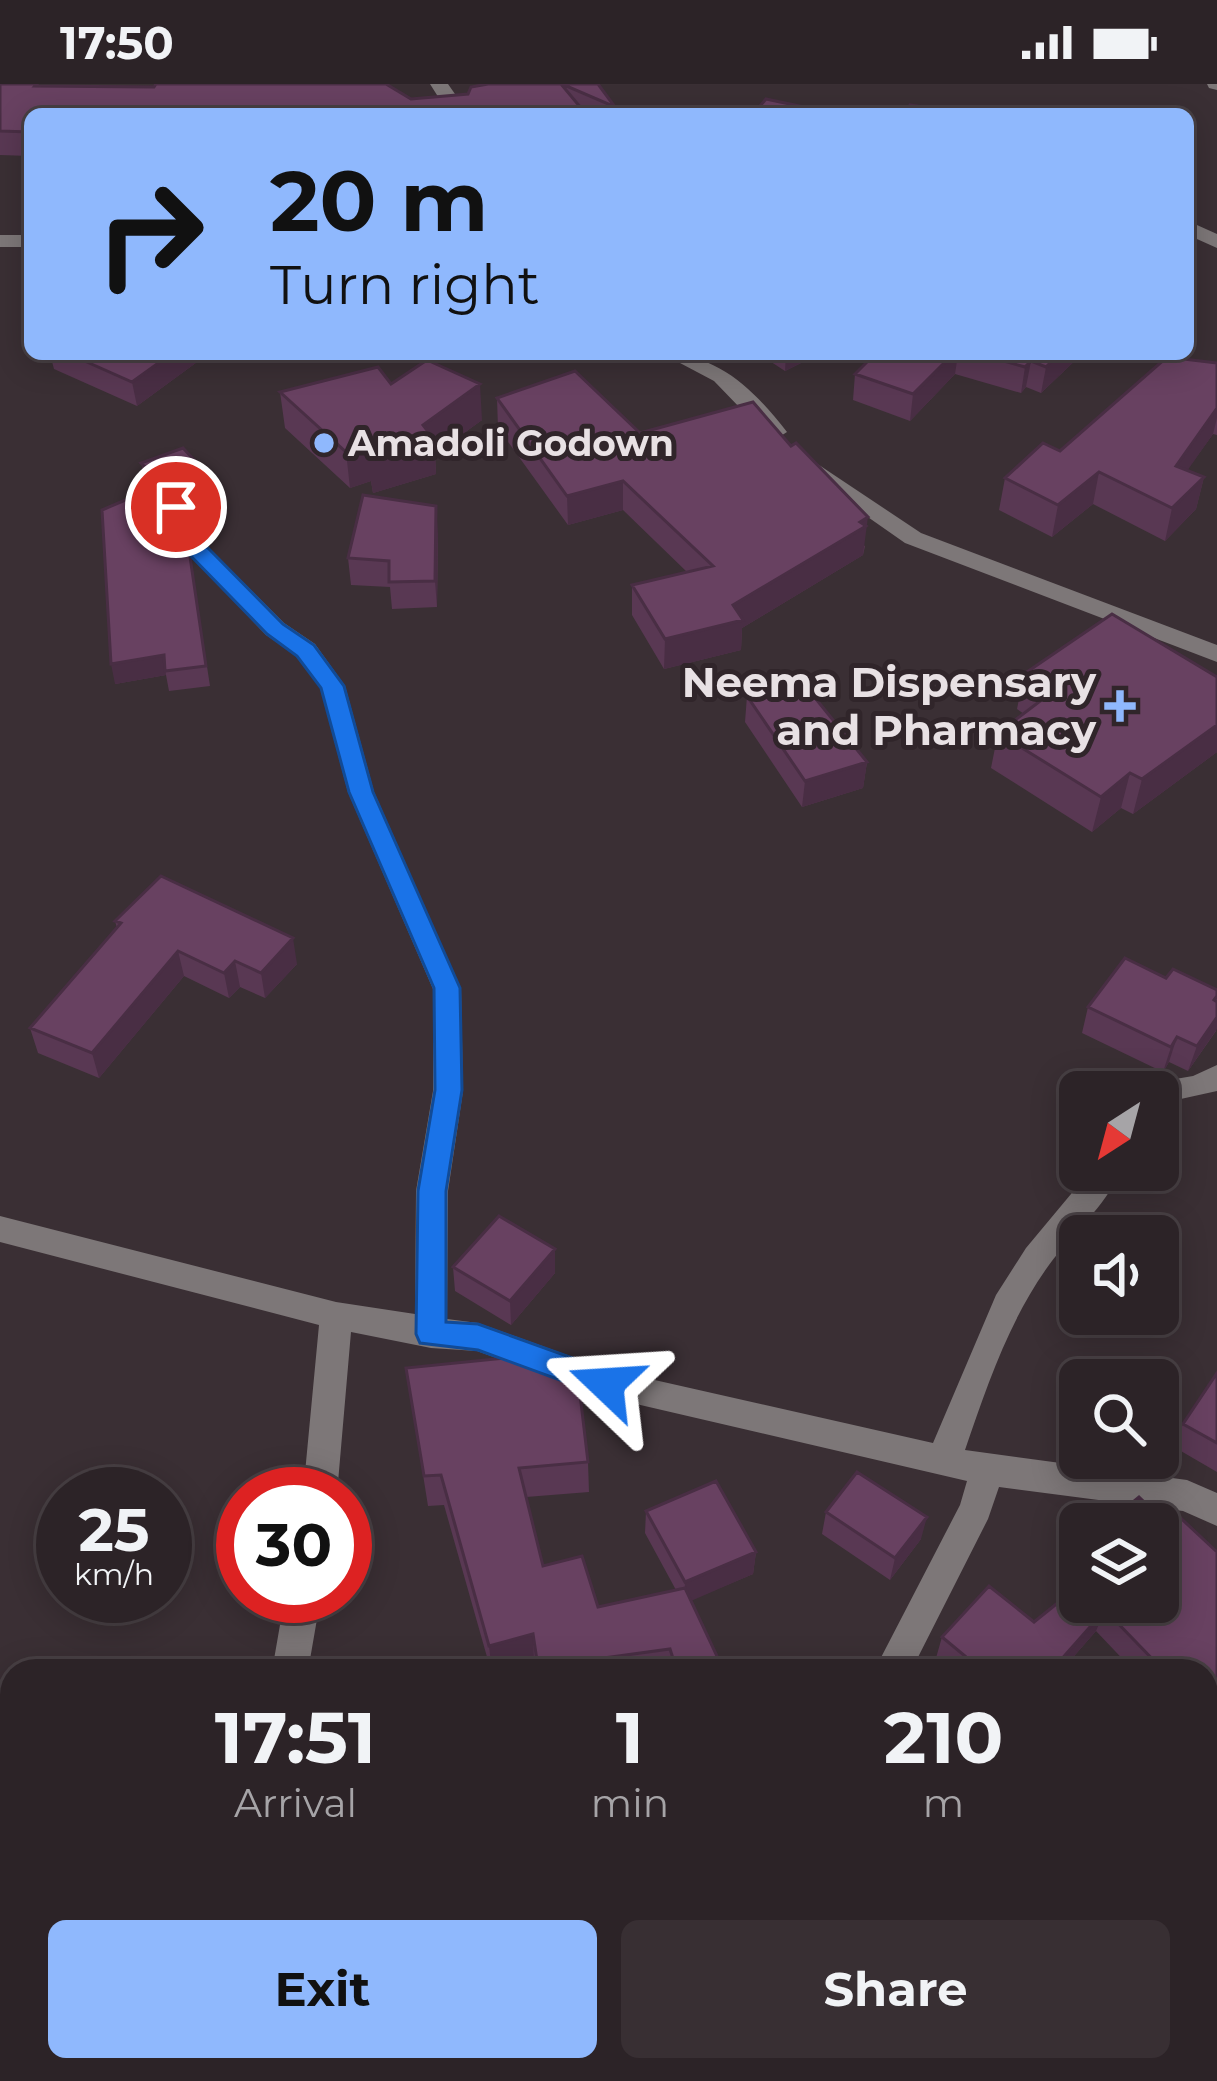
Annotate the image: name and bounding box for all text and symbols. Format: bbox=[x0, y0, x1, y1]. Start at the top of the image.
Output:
text: 17:50 bbox=[60, 15, 174, 70]
text: 20 m bbox=[270, 150, 488, 252]
icon: right bbox=[72, 156, 228, 312]
text: Turn right bbox=[270, 252, 540, 318]
place label: Amadoli Godown bbox=[347, 421, 674, 465]
marker: Amadoli Godown bbox=[311, 430, 337, 456]
pin bbox=[125, 456, 227, 558]
icon: arrive bbox=[143, 474, 209, 540]
place label: Neema Dispensary and Pharmacy bbox=[682, 656, 1097, 756]
marker: Neema Dispensary and Pharmacy bbox=[1107, 693, 1133, 719]
north arrow bbox=[1059, 1071, 1179, 1191]
map controls bbox=[1059, 1071, 1179, 1623]
button: sound bbox=[1059, 1215, 1179, 1335]
position arrow bbox=[543, 1321, 669, 1447]
button: search bbox=[1059, 1359, 1179, 1479]
speed limit sign: 30 bbox=[216, 1467, 372, 1623]
text: 25 bbox=[78, 1493, 150, 1566]
button: layers bbox=[1059, 1503, 1179, 1623]
text: km/h bbox=[74, 1556, 154, 1593]
text: 17:51 bbox=[215, 1693, 376, 1781]
text: 1 bbox=[616, 1693, 644, 1781]
text: 210 bbox=[884, 1693, 1003, 1781]
text: Arrival bbox=[234, 1779, 357, 1827]
text: min bbox=[591, 1779, 669, 1827]
text: m bbox=[923, 1779, 964, 1827]
button: Exit bbox=[48, 1920, 597, 2058]
button: Share bbox=[621, 1920, 1170, 2058]

